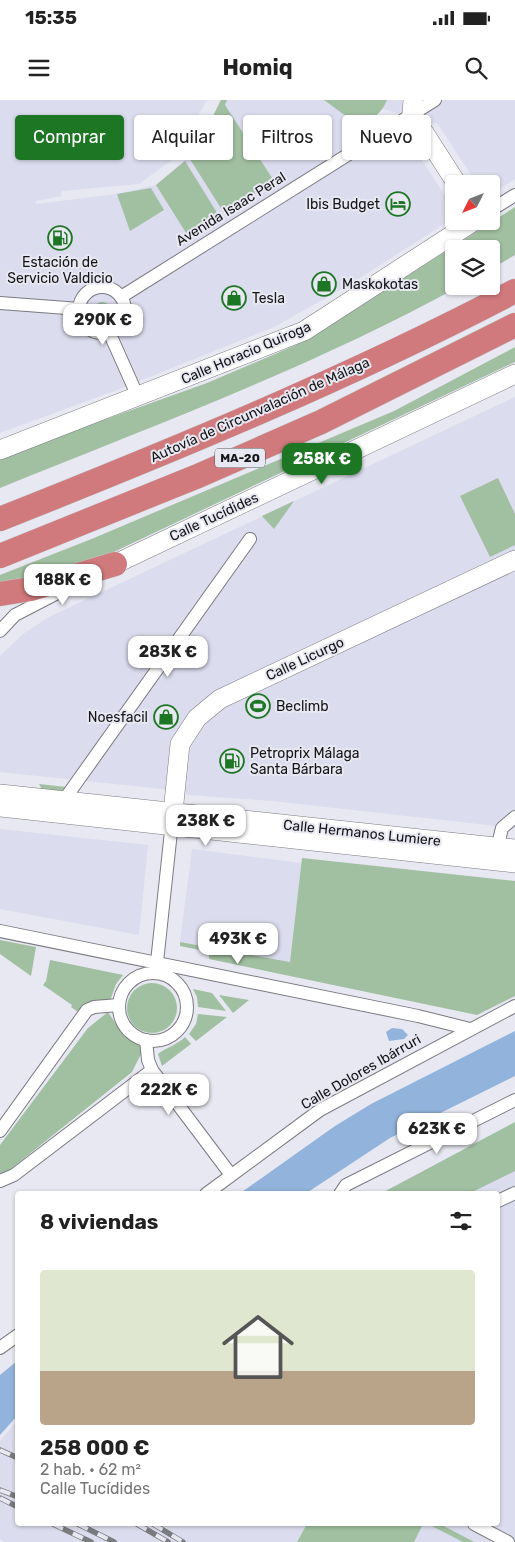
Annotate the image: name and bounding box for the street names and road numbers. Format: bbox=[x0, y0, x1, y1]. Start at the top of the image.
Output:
street label: Avenida Isaac Peral bbox=[173, 168, 289, 250]
street label: Calle Horacio Quiroga bbox=[179, 318, 313, 388]
street label: Autovía de Circunvalación de Málaga bbox=[148, 354, 372, 466]
road number: MA-20 bbox=[215, 448, 265, 468]
street label: Calle Tucídides bbox=[167, 489, 261, 545]
street label: Calle Licurgo bbox=[263, 634, 347, 684]
street label: Calle Hermanos Lumiere bbox=[282, 816, 442, 850]
street label: Calle Dolores Ibárruri bbox=[298, 1031, 424, 1113]

